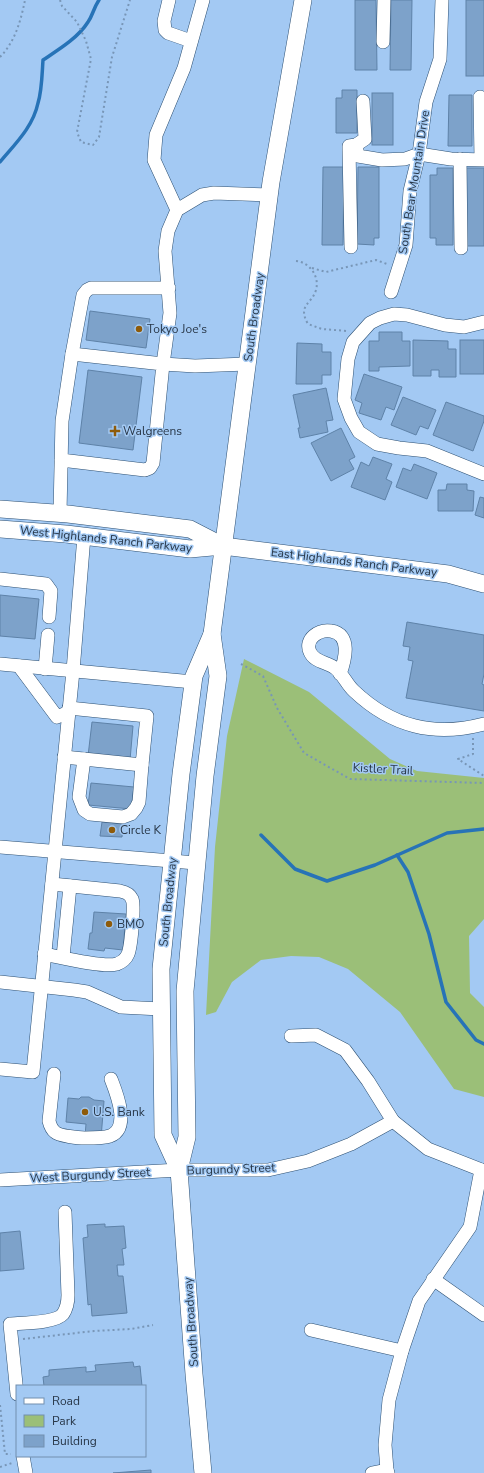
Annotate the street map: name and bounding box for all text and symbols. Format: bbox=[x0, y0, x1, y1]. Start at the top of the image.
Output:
street label: South Bear Mountain Drive bbox=[395, 109, 433, 255]
street label: South Broadway bbox=[240, 271, 268, 363]
place label: Tokyo Joe's bbox=[147, 321, 207, 337]
marker: Tokyo Joe's bbox=[134, 324, 144, 334]
place label: Walgreens bbox=[123, 423, 182, 439]
marker: Walgreens bbox=[110, 426, 120, 436]
street label: West Highlands Ranch Parkway bbox=[19, 522, 194, 556]
street label: East Highlands Ranch Parkway bbox=[270, 544, 439, 580]
street label: Kistler Trail bbox=[352, 759, 414, 779]
place label: Circle K bbox=[120, 822, 162, 838]
marker: Circle K bbox=[107, 825, 117, 835]
street label: South Broadway bbox=[155, 856, 181, 947]
place label: BMO bbox=[117, 916, 145, 932]
marker: BMO bbox=[104, 919, 114, 929]
place label: U.S. Bank bbox=[93, 1104, 146, 1120]
marker: U.S. Bank bbox=[80, 1107, 90, 1117]
street label: Burgundy Street bbox=[186, 1159, 276, 1179]
street label: West Burgundy Street bbox=[29, 1164, 151, 1186]
street label: South Broadway bbox=[180, 1276, 202, 1367]
legend bbox=[16, 1385, 146, 1457]
text: Road bbox=[52, 1393, 80, 1409]
text: Park bbox=[52, 1413, 77, 1429]
text: Building bbox=[52, 1433, 97, 1449]

